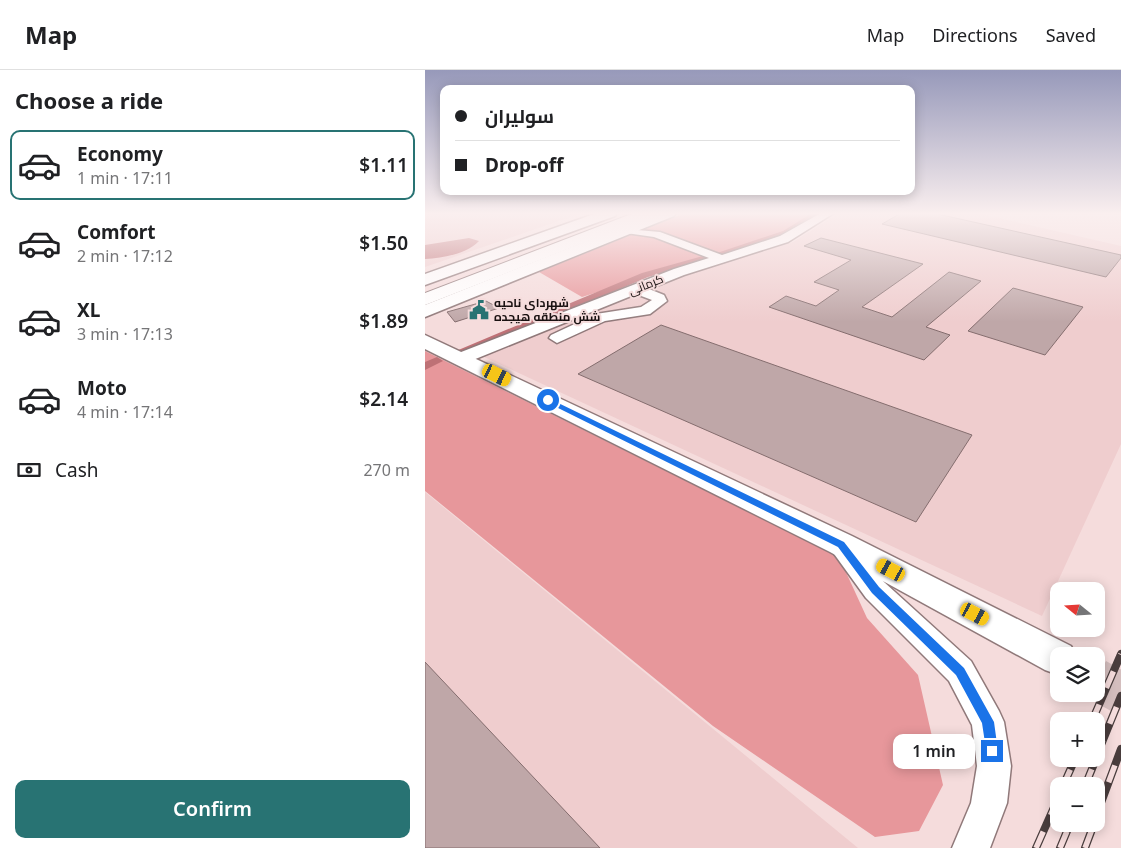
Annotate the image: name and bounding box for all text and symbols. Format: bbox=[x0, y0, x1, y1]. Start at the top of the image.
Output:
text: Map bbox=[25, 18, 77, 51]
text: Map bbox=[867, 23, 904, 47]
text: Directions bbox=[932, 23, 1018, 47]
text: Saved bbox=[1046, 23, 1096, 47]
text: Choose a ride bbox=[15, 85, 163, 115]
text: سولیران bbox=[485, 103, 554, 129]
text: Economy bbox=[77, 141, 163, 167]
icon: car bbox=[17, 143, 62, 188]
text: $1.11 bbox=[359, 152, 408, 178]
text: Drop-off bbox=[485, 152, 564, 178]
text: 1 min · 17:11 bbox=[77, 167, 173, 189]
text: Comfort bbox=[77, 219, 156, 245]
icon: car bbox=[17, 221, 62, 266]
text: $1.50 bbox=[359, 230, 408, 256]
text: 2 min · 17:12 bbox=[77, 245, 173, 267]
street label: کرمانی bbox=[626, 270, 666, 299]
place label: شهردای ناحیه شش منطقه هیجده bbox=[494, 294, 600, 325]
text: XL bbox=[77, 297, 100, 323]
icon: car bbox=[17, 299, 62, 344]
public building icon: شهردای ناحیه شش منطقه هیجده bbox=[468, 299, 490, 321]
text: $1.89 bbox=[359, 308, 408, 334]
text: 3 min · 17:13 bbox=[77, 323, 173, 345]
car bbox=[480, 362, 513, 388]
text: Moto bbox=[77, 375, 127, 401]
icon: car bbox=[17, 377, 62, 422]
text: $2.14 bbox=[359, 386, 408, 412]
route start bbox=[537, 389, 559, 411]
text: 4 min · 17:14 bbox=[77, 401, 173, 423]
icon: cash bbox=[15, 456, 43, 484]
text: Cash bbox=[55, 457, 99, 483]
text: 270 m bbox=[363, 459, 410, 481]
car bbox=[874, 556, 907, 584]
north arrow bbox=[1050, 582, 1105, 638]
map controls bbox=[1050, 582, 1105, 832]
car bbox=[958, 600, 991, 628]
button: layers bbox=[1050, 647, 1105, 702]
button: + bbox=[1050, 712, 1105, 767]
callout: 1 min bbox=[892, 734, 975, 768]
text: 1 min bbox=[912, 740, 956, 762]
route end bbox=[981, 740, 1003, 762]
button: − bbox=[1050, 777, 1105, 832]
button: Confirm bbox=[15, 780, 410, 838]

